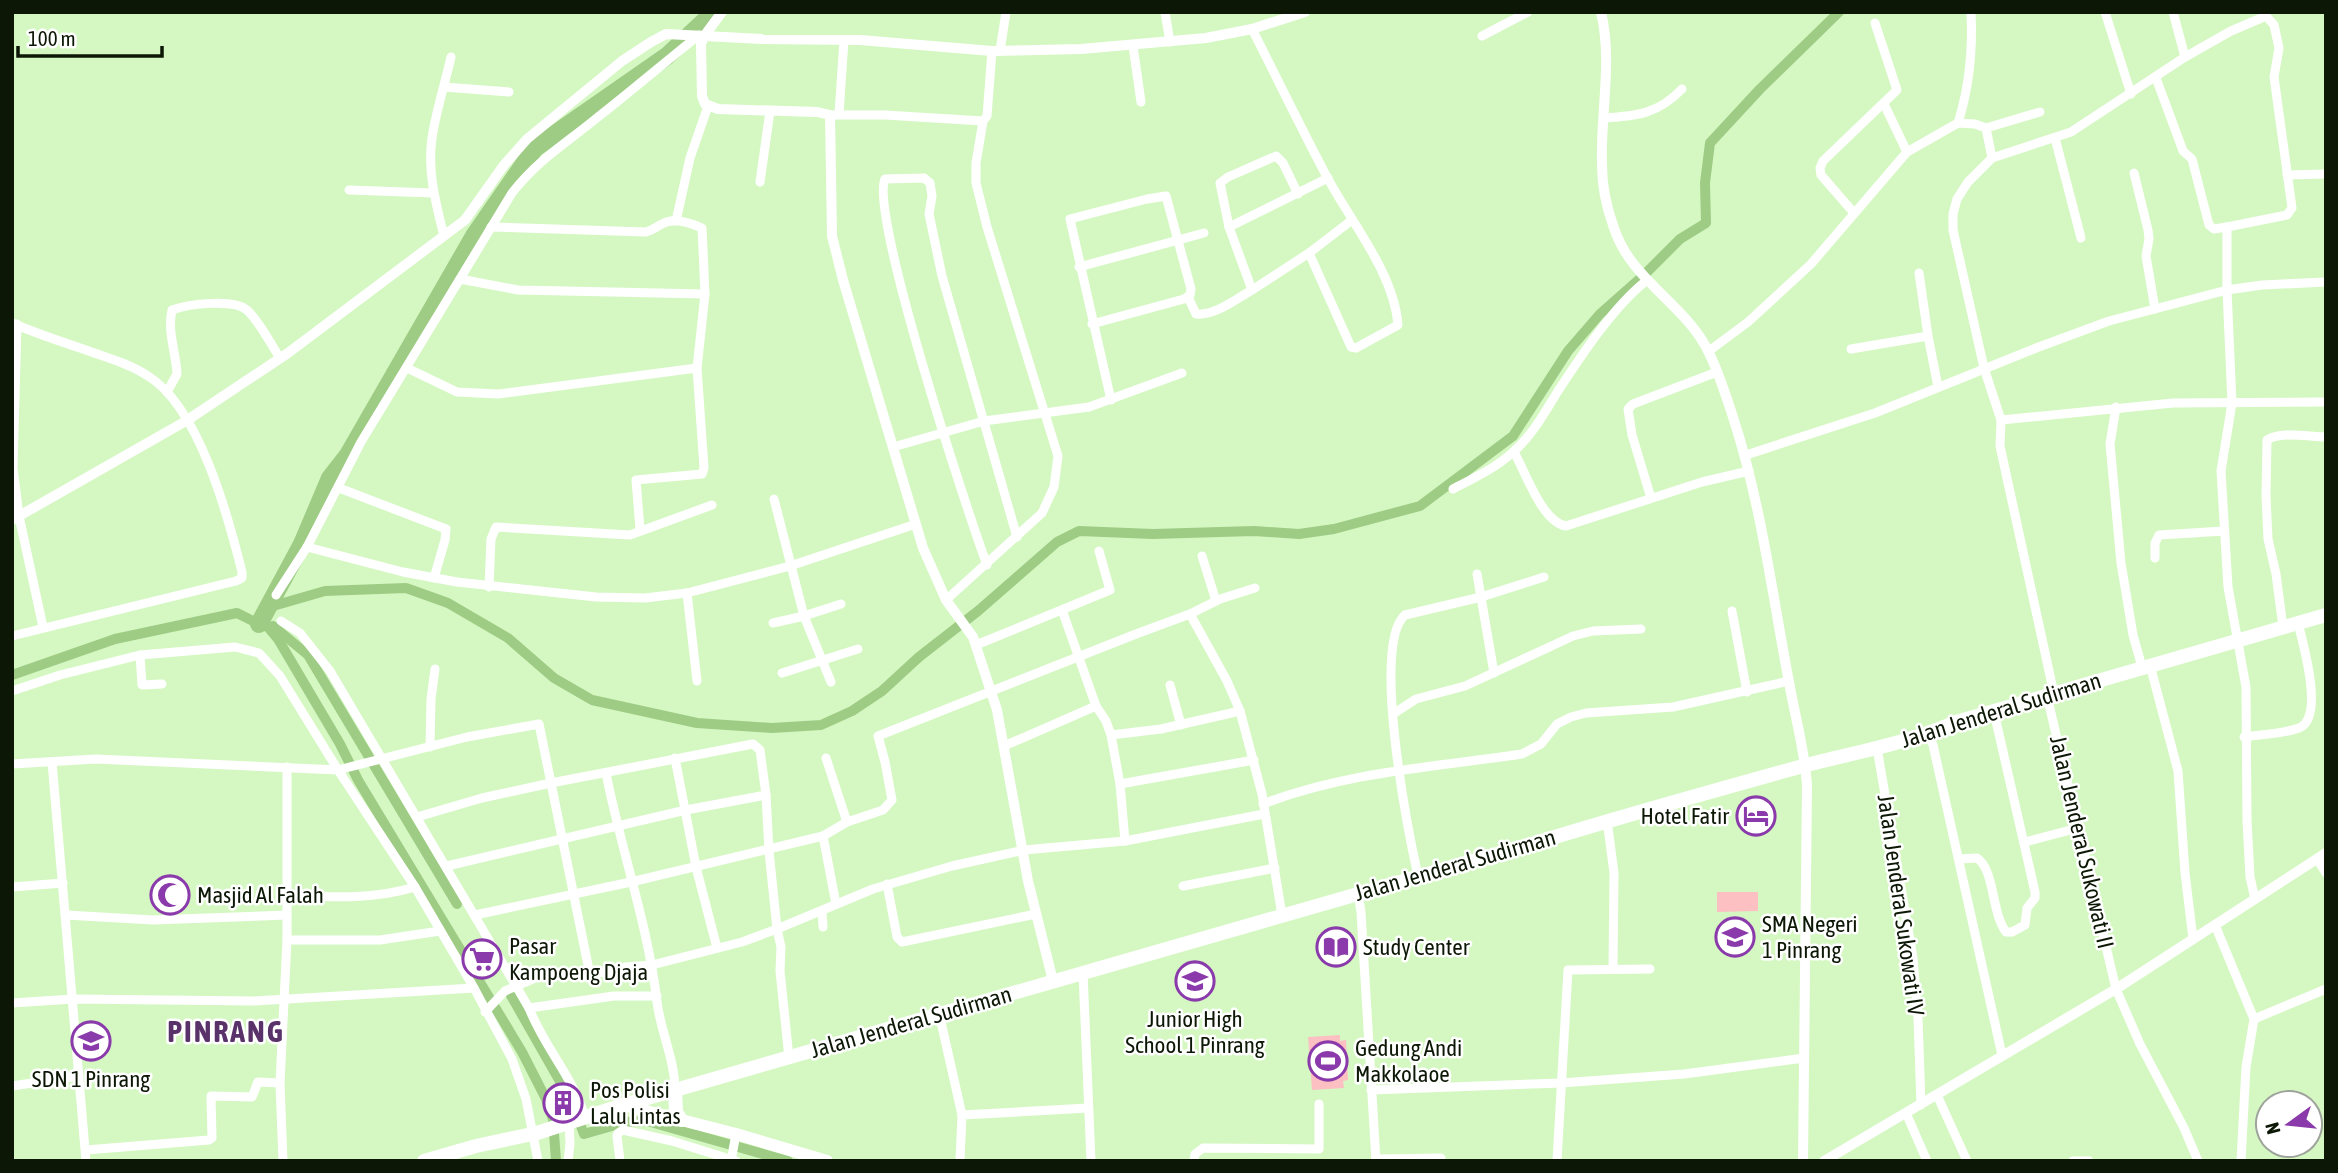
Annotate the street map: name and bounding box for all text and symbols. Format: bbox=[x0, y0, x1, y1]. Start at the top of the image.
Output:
scale bar bbox=[18, 14, 161, 58]
text: 100 m bbox=[28, 26, 76, 50]
street label: Jalan Jenderal Sudirman bbox=[1898, 667, 2104, 753]
street label: Jalan Jenderal Sukowati II bbox=[2045, 733, 2119, 951]
street label: Jalan Jenderal Sukowati IV bbox=[1873, 793, 1930, 1018]
hotel icon: Hotel Fatir bbox=[1735, 795, 1777, 837]
place label: Hotel Fatir bbox=[1641, 803, 1730, 829]
street label: Jalan Jenderal Sudirman bbox=[1352, 824, 1558, 906]
mosque icon: Masjid Al Falah bbox=[149, 874, 191, 916]
place label: Masjid Al Falah bbox=[197, 882, 324, 908]
place label: SMA Negeri 1 Pinrang bbox=[1762, 911, 1857, 963]
school or university icon: SMA Negeri 1 Pinrang bbox=[1714, 916, 1756, 958]
library icon: Study Center bbox=[1315, 926, 1357, 968]
place label: Pasar Kampoeng Djaja bbox=[509, 933, 648, 985]
place label: Study Center bbox=[1363, 934, 1471, 960]
supermarket icon: Pasar Kampoeng Djaja bbox=[461, 938, 503, 980]
school or university icon: Junior High School 1 Pinrang bbox=[1174, 960, 1216, 1002]
street label: Jalan Jenderal Sudirman bbox=[808, 981, 1014, 1063]
place label: Junior High School 1 Pinrang bbox=[1125, 1006, 1265, 1058]
district label: PINRANG bbox=[167, 1014, 285, 1048]
school or university icon: SDN 1 Pinrang bbox=[70, 1020, 112, 1062]
place label: Gedung Andi Makkolaoe bbox=[1355, 1035, 1462, 1087]
sports icon: Gedung Andi Makkolaoe bbox=[1307, 1040, 1349, 1082]
place label: SDN 1 Pinrang bbox=[32, 1066, 150, 1092]
place label: Pos Polisi Lalu Lintas bbox=[590, 1077, 681, 1129]
building icon: Pos Polisi Lalu Lintas bbox=[542, 1082, 584, 1124]
north arrow bbox=[2254, 1089, 2324, 1159]
text: N bbox=[2261, 1120, 2285, 1137]

